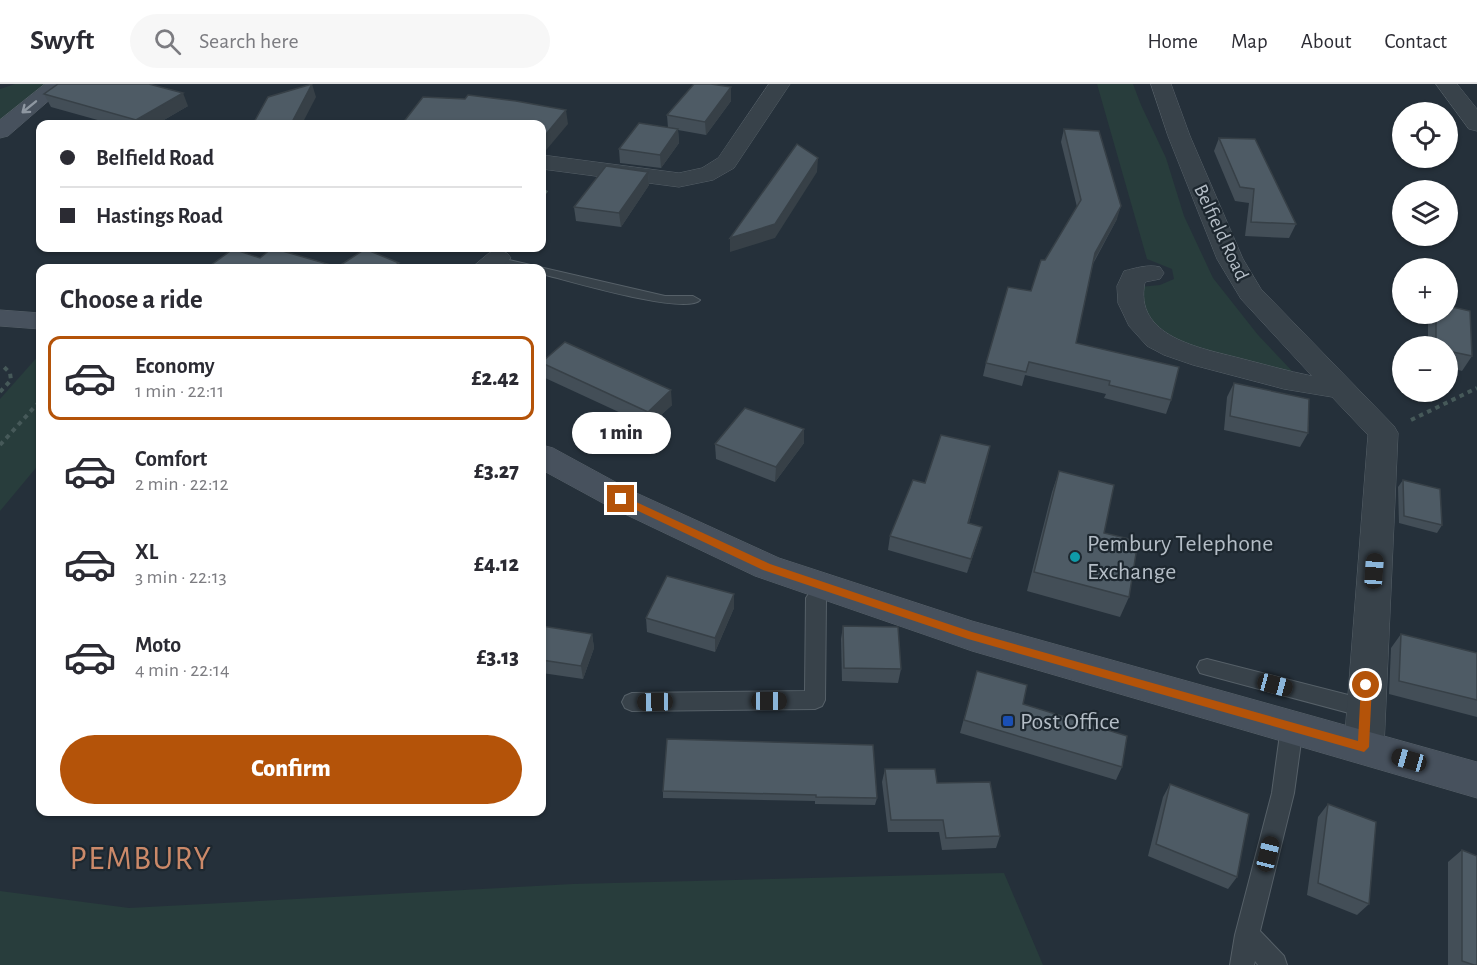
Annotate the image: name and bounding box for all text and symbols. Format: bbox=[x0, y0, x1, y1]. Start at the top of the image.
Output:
search box bbox=[130, 14, 550, 68]
icon: search bbox=[151, 25, 184, 58]
text: Swyft bbox=[30, 27, 94, 55]
text: Search here bbox=[199, 30, 299, 52]
text: Home bbox=[1147, 31, 1198, 52]
text: Map bbox=[1231, 31, 1268, 52]
text: About bbox=[1301, 31, 1351, 52]
text: Contact bbox=[1384, 31, 1447, 52]
one-way arrow bbox=[21, 101, 37, 114]
map controls bbox=[1392, 102, 1458, 402]
button: locate bbox=[1392, 102, 1458, 168]
text: Belfield Road bbox=[96, 147, 214, 169]
button: layers bbox=[1392, 180, 1458, 246]
street label: Belfield Road bbox=[1190, 181, 1252, 284]
text: Hastings Road bbox=[96, 205, 223, 227]
button: + bbox=[1392, 258, 1458, 324]
text: Choose a ride bbox=[60, 286, 203, 313]
button: − bbox=[1392, 336, 1458, 402]
icon: car bbox=[63, 351, 117, 405]
text: Economy bbox=[135, 355, 215, 377]
text: £2.42 bbox=[471, 367, 519, 389]
text: 1 min · 22:11 bbox=[135, 381, 224, 401]
callout: 1 min bbox=[572, 412, 670, 454]
text: 1 min bbox=[600, 423, 643, 443]
icon: car bbox=[63, 444, 117, 498]
text: Comfort bbox=[135, 448, 207, 470]
text: £3.27 bbox=[474, 460, 519, 482]
text: 2 min · 22:12 bbox=[135, 474, 229, 494]
route end bbox=[607, 485, 634, 512]
place label: Pembury Telephone Exchange bbox=[1087, 532, 1273, 584]
icon: car bbox=[63, 537, 117, 591]
text: XL bbox=[135, 541, 158, 563]
marker: Pembury Telephone Exchange bbox=[1068, 550, 1082, 564]
car bbox=[1364, 552, 1384, 590]
text: £4.12 bbox=[474, 553, 519, 575]
text: 3 min · 22:13 bbox=[135, 567, 227, 587]
icon: car bbox=[63, 630, 117, 684]
text: Moto bbox=[135, 634, 181, 656]
text: £3.13 bbox=[476, 646, 519, 668]
text: 4 min · 22:14 bbox=[135, 660, 230, 680]
route start bbox=[1352, 671, 1379, 698]
car bbox=[1255, 672, 1295, 698]
car bbox=[751, 692, 787, 710]
car bbox=[637, 693, 673, 711]
place label: Post Office bbox=[1020, 710, 1120, 734]
marker: Post Office bbox=[1001, 714, 1015, 728]
button: Confirm bbox=[60, 735, 522, 804]
car bbox=[1389, 746, 1429, 774]
car bbox=[1255, 834, 1281, 874]
district label: PEMBURY bbox=[70, 843, 212, 876]

